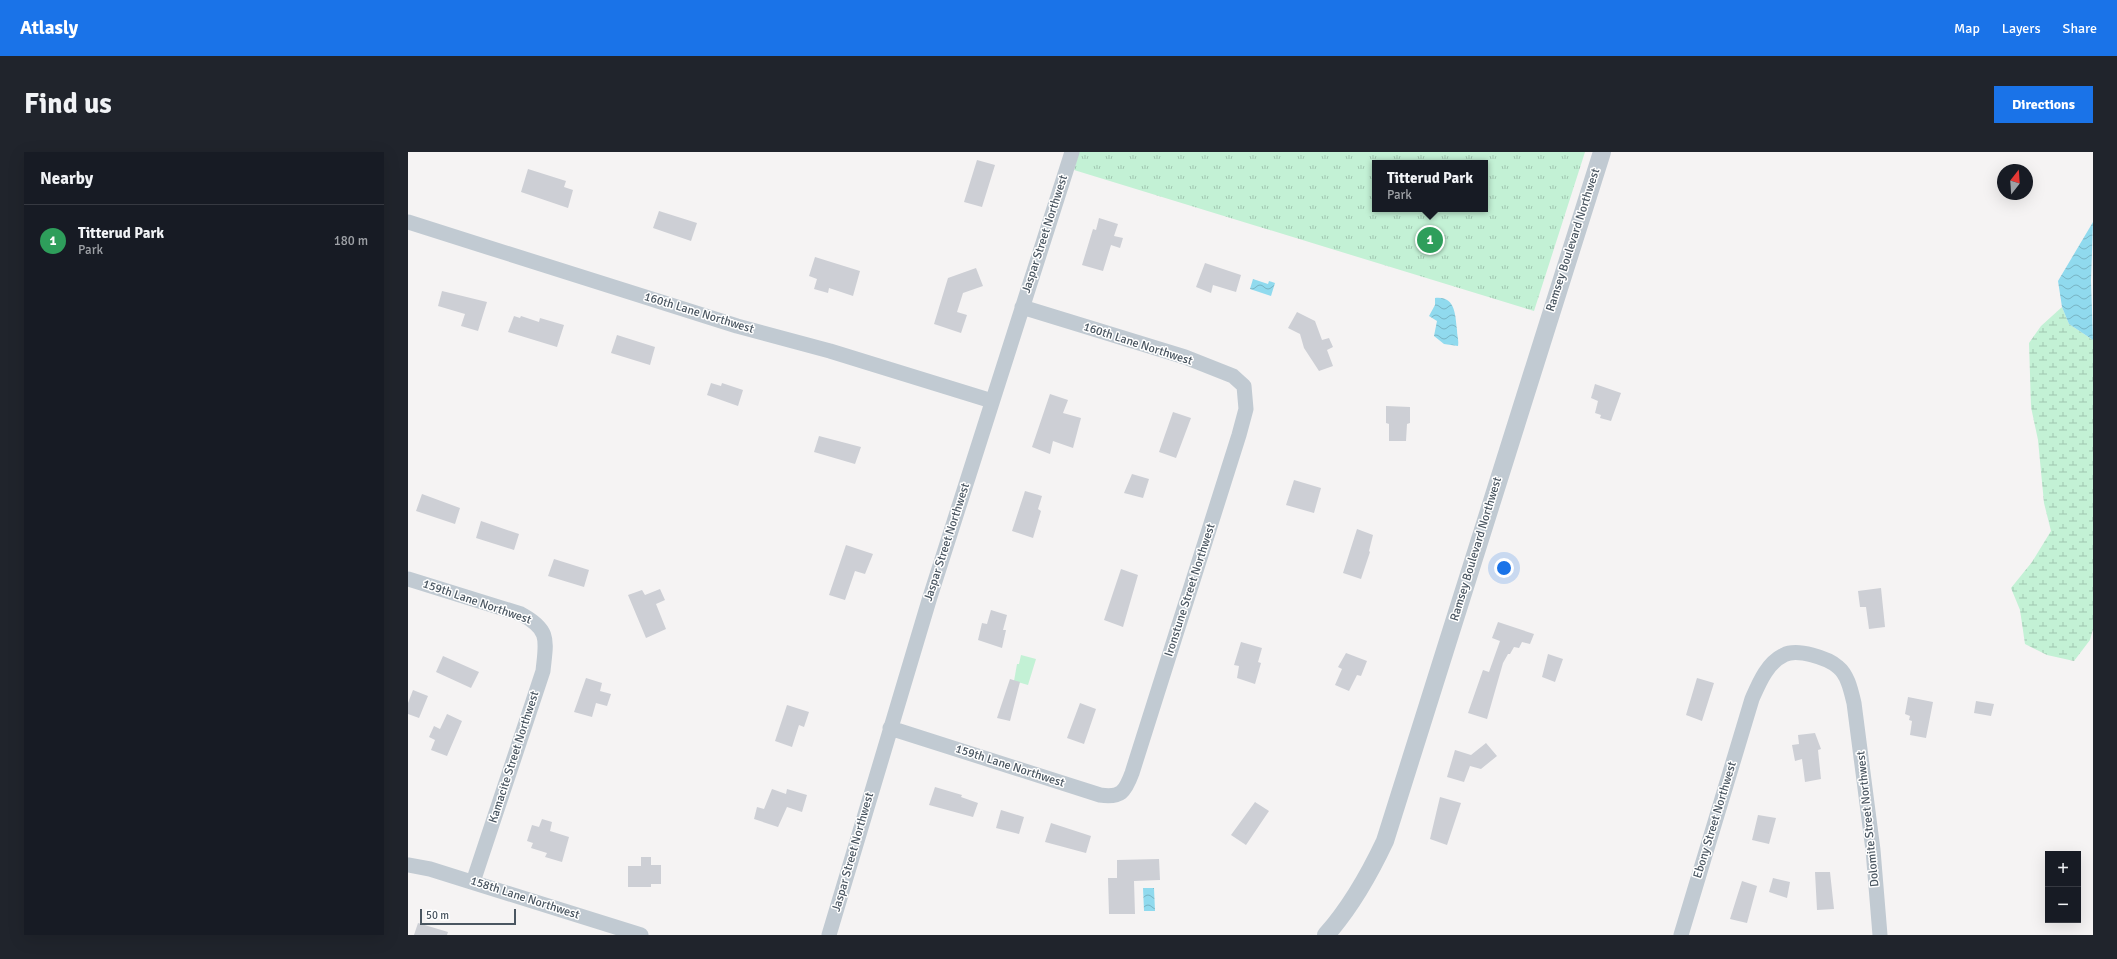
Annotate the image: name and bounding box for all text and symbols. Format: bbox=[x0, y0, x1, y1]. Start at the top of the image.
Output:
text: Atlasly bbox=[20, 16, 78, 40]
text: Map bbox=[1954, 20, 1980, 37]
text: Layers bbox=[2002, 20, 2041, 37]
text: Share bbox=[2063, 20, 2097, 37]
button: Directions bbox=[1994, 86, 2093, 123]
text: Find us bbox=[24, 87, 112, 121]
popup bbox=[1372, 160, 1488, 212]
north arrow bbox=[1997, 164, 2033, 200]
street label: Ramsey Boulevard Northwest bbox=[1543, 166, 1603, 314]
text: Nearby bbox=[40, 168, 93, 189]
text: Titterud Park bbox=[1387, 169, 1473, 187]
street label: Jaspar Street Northwest bbox=[1019, 173, 1071, 295]
text: Park bbox=[1387, 187, 1412, 203]
text: Titterud Park bbox=[78, 224, 164, 242]
pin: 1 bbox=[1417, 225, 1443, 255]
text: 1 bbox=[49, 233, 57, 249]
text: 180 m bbox=[334, 233, 368, 249]
text: Park bbox=[78, 242, 103, 258]
street label: 160th Lane Northwest bbox=[642, 289, 756, 337]
street label: 160th Lane Northwest bbox=[1082, 319, 1194, 369]
street label: Ramsey Boulevard Northwest bbox=[1447, 475, 1505, 623]
street label: Jaspar Street Northwest bbox=[921, 481, 973, 603]
street label: Ironstune Street Northwest bbox=[1161, 521, 1219, 659]
your location bbox=[1494, 558, 1514, 578]
street label: 159th Lane Northwest bbox=[421, 576, 533, 628]
street label: Kamacite Street Northwest bbox=[486, 689, 542, 825]
street label: 159th Lane Northwest bbox=[954, 741, 1066, 791]
street label: Dolomite Street Northwest bbox=[1853, 750, 1883, 888]
street label: Ebony Street Northwest bbox=[1690, 760, 1740, 880]
street label: Jaspar Street Northwest bbox=[829, 791, 877, 913]
map controls bbox=[2045, 851, 2081, 923]
button: + bbox=[2045, 851, 2081, 887]
street label: 158th Lane Northwest bbox=[469, 873, 581, 923]
button: − bbox=[2045, 887, 2081, 923]
scale bar bbox=[420, 907, 516, 926]
text: 50 m bbox=[426, 909, 449, 922]

